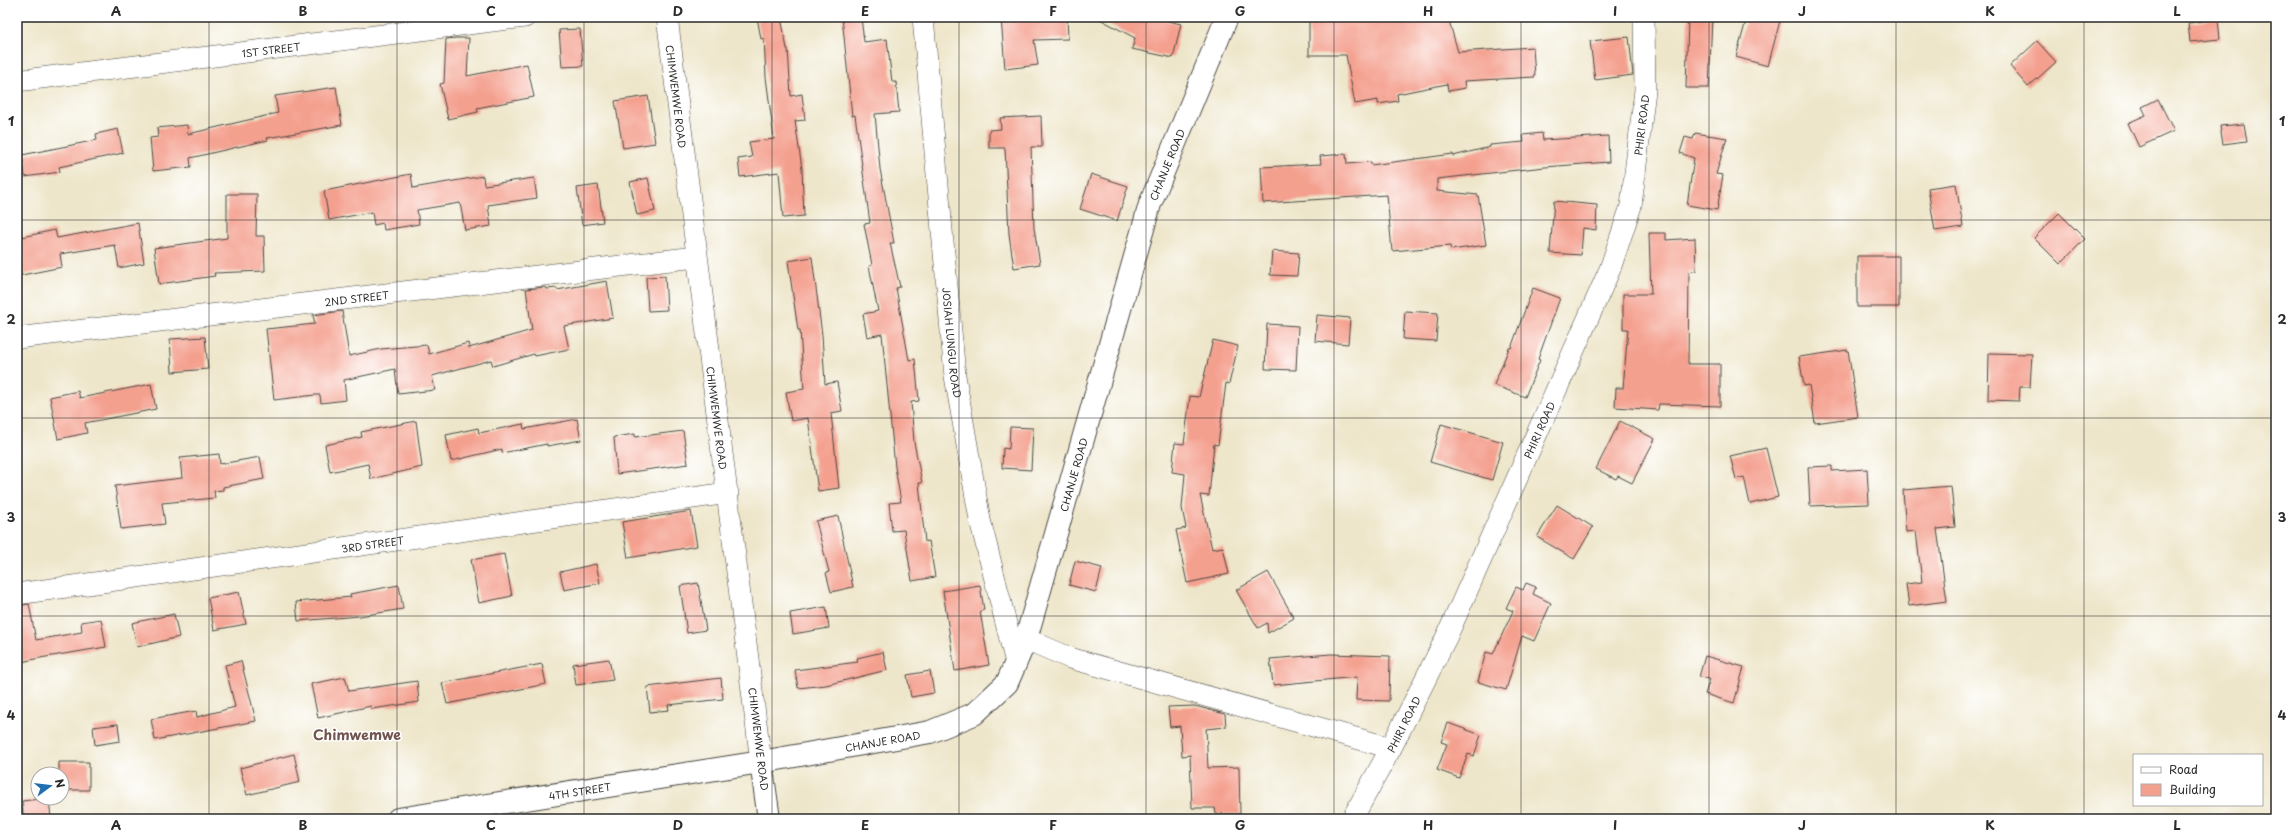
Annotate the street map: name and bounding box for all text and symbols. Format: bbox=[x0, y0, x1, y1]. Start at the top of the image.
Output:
text: A bbox=[111, 1, 121, 20]
text: B bbox=[299, 1, 308, 20]
text: C bbox=[486, 1, 496, 20]
text: D bbox=[673, 1, 683, 20]
text: E bbox=[861, 1, 869, 20]
text: F bbox=[1049, 1, 1057, 20]
text: G bbox=[1235, 1, 1245, 20]
text: H bbox=[1423, 1, 1433, 20]
text: I bbox=[1613, 1, 1617, 20]
text: J bbox=[1798, 1, 1806, 20]
text: K bbox=[1985, 1, 1995, 20]
text: L bbox=[2173, 1, 2181, 20]
street label: 1ST STREET bbox=[241, 38, 301, 60]
street label: CHIMWEMWE ROAD bbox=[663, 44, 691, 149]
street label: PHIRI ROAD bbox=[1630, 94, 1652, 156]
text: 1 bbox=[8, 111, 14, 130]
text: 1 bbox=[2279, 111, 2285, 130]
street label: CHANJE ROAD bbox=[1145, 126, 1188, 202]
street label: 2ND STREET bbox=[324, 286, 390, 309]
street label: JOSIAH LUNGU ROAD bbox=[940, 287, 966, 399]
text: 2 bbox=[6, 309, 16, 328]
text: 2 bbox=[2277, 309, 2287, 328]
street label: CHIMWEMWE ROAD bbox=[704, 365, 732, 470]
street label: PHIRI ROAD bbox=[1519, 399, 1558, 461]
street label: CHANJE ROAD bbox=[1055, 436, 1091, 513]
text: 3 bbox=[7, 507, 16, 526]
text: 3 bbox=[2278, 507, 2287, 526]
street label: 3RD STREET bbox=[340, 532, 405, 555]
street label: CHIMWEMWE ROAD bbox=[745, 687, 773, 792]
street label: PHIRI ROAD bbox=[1383, 693, 1423, 755]
text: 4 bbox=[7, 705, 16, 724]
text: 4 bbox=[2278, 705, 2287, 724]
district label: Chimwemwe bbox=[313, 724, 401, 745]
street label: CHANJE ROAD bbox=[844, 726, 921, 754]
legend bbox=[2133, 754, 2263, 806]
text: Road bbox=[2169, 760, 2198, 778]
north arrow bbox=[30, 766, 70, 806]
text: N bbox=[51, 777, 70, 790]
street label: 4TH STREET bbox=[548, 778, 612, 803]
text: Building bbox=[2169, 780, 2216, 798]
text: A bbox=[111, 815, 121, 834]
text: B bbox=[299, 815, 308, 834]
text: C bbox=[486, 815, 496, 834]
text: D bbox=[673, 815, 683, 834]
text: E bbox=[861, 815, 869, 834]
text: F bbox=[1049, 815, 1057, 834]
text: G bbox=[1235, 815, 1245, 834]
text: H bbox=[1423, 815, 1433, 834]
text: I bbox=[1613, 815, 1617, 834]
text: J bbox=[1798, 815, 1806, 834]
text: K bbox=[1985, 815, 1995, 834]
text: L bbox=[2173, 815, 2181, 834]

